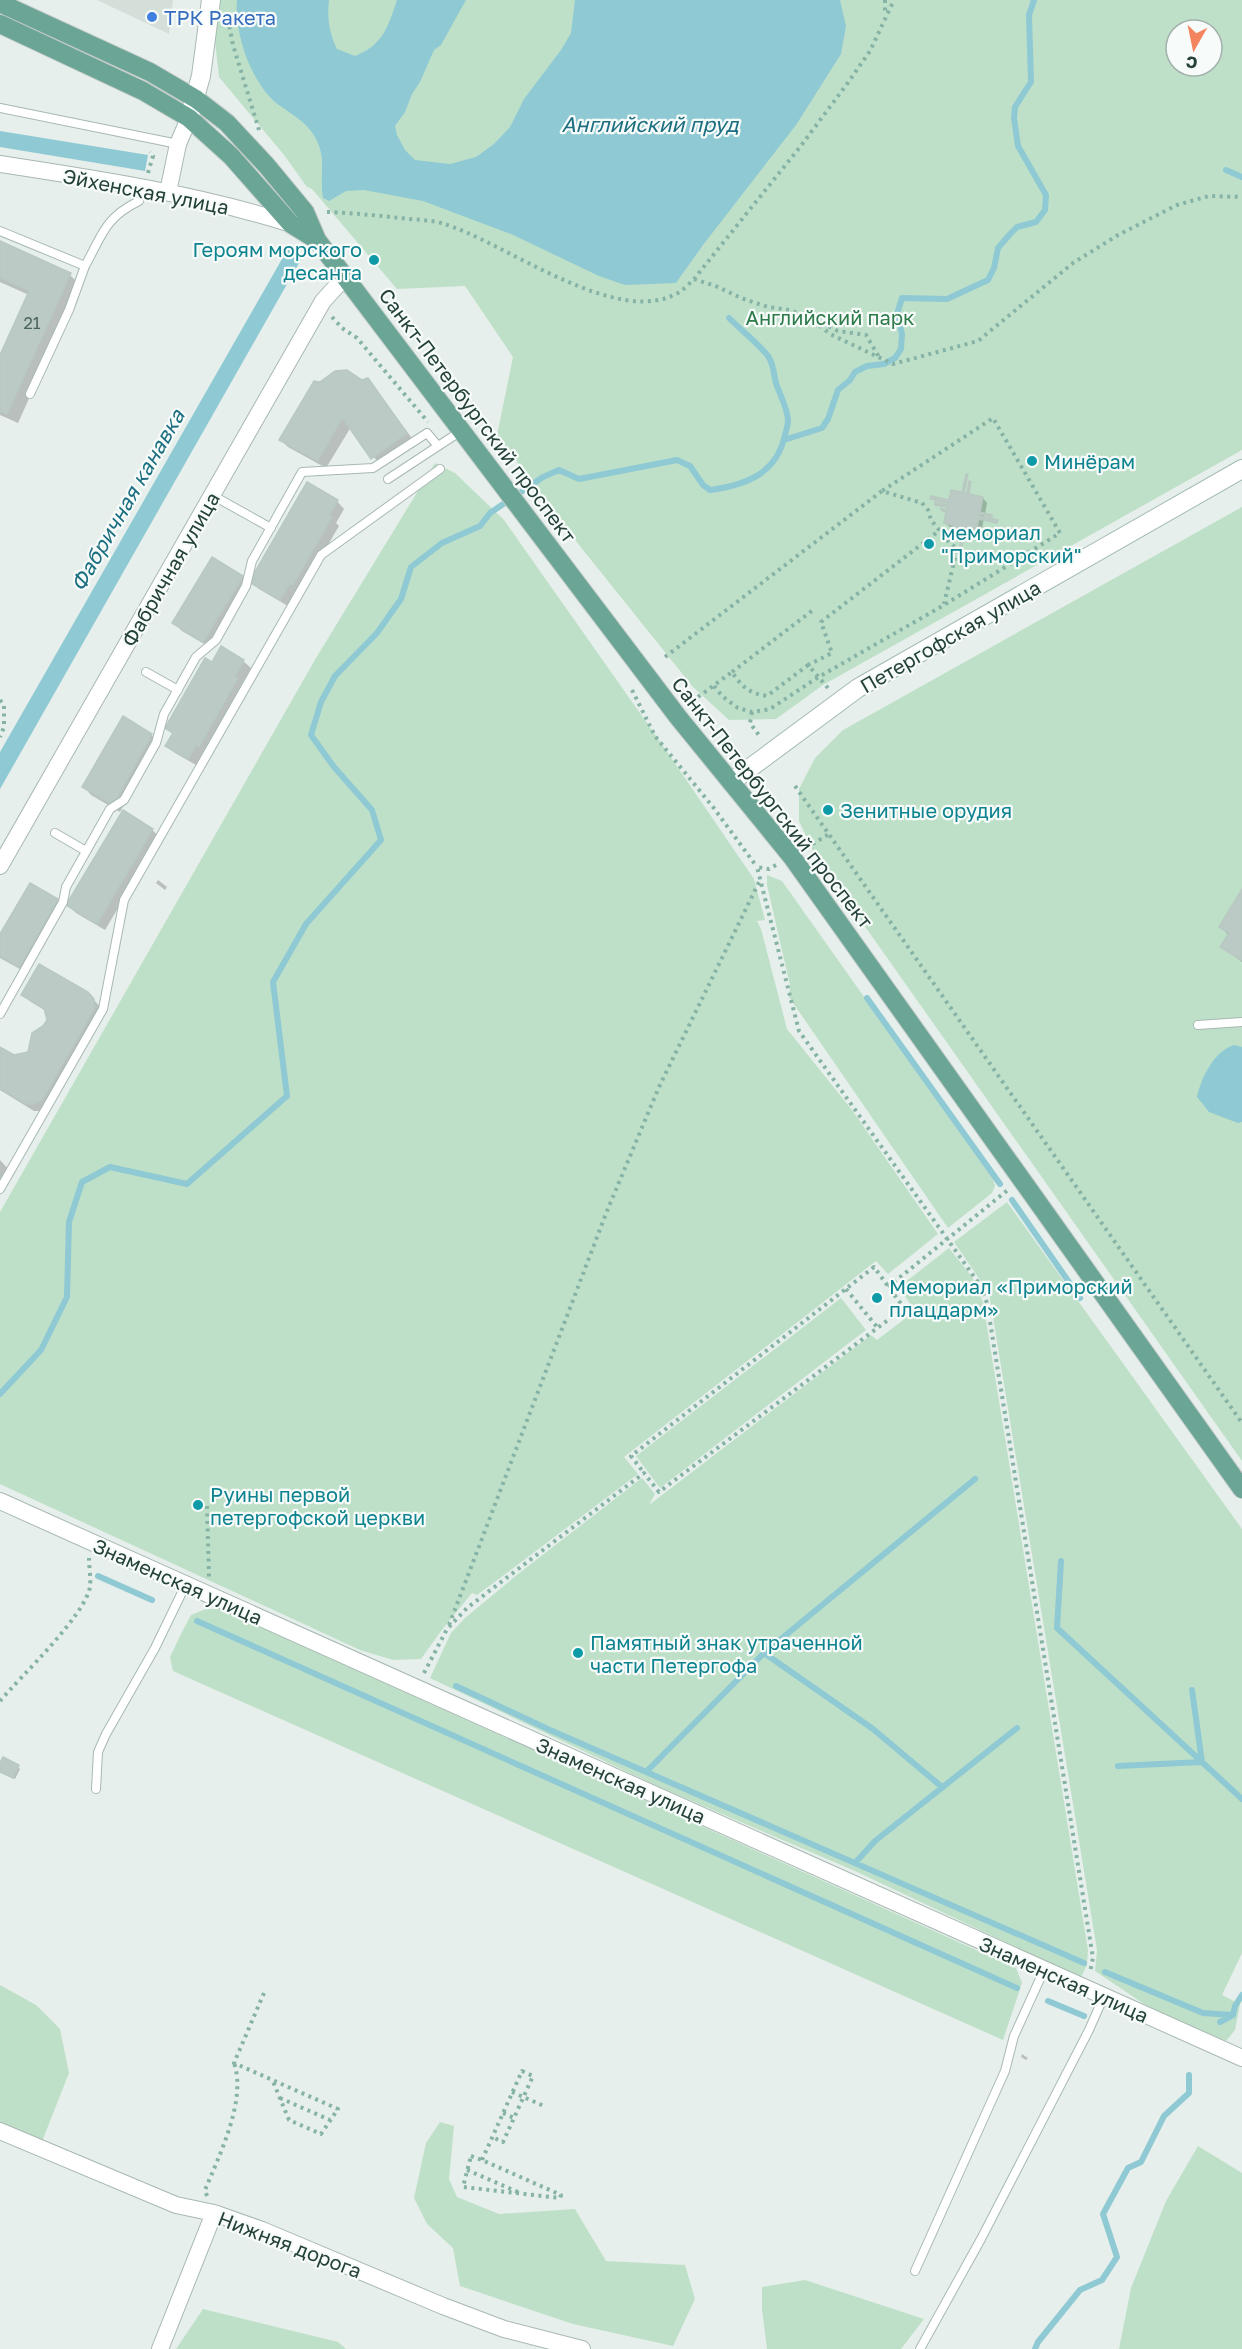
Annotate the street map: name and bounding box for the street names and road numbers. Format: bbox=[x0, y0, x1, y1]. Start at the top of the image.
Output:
street label: Эйхенская улица bbox=[61, 163, 231, 219]
street label: Санкт-Петербургский проспект bbox=[374, 283, 582, 547]
street label: Фабричная улица bbox=[116, 487, 224, 651]
street label: Петергофская улица bbox=[856, 575, 1044, 697]
street label: Санкт-Петербургский проспект bbox=[667, 672, 879, 933]
street label: Знаменская улица bbox=[90, 1533, 266, 1629]
street label: Знаменская улица bbox=[533, 1732, 709, 1828]
street label: Знаменская улица bbox=[976, 1931, 1152, 2027]
street label: Нижняя дорога bbox=[215, 2206, 365, 2282]

